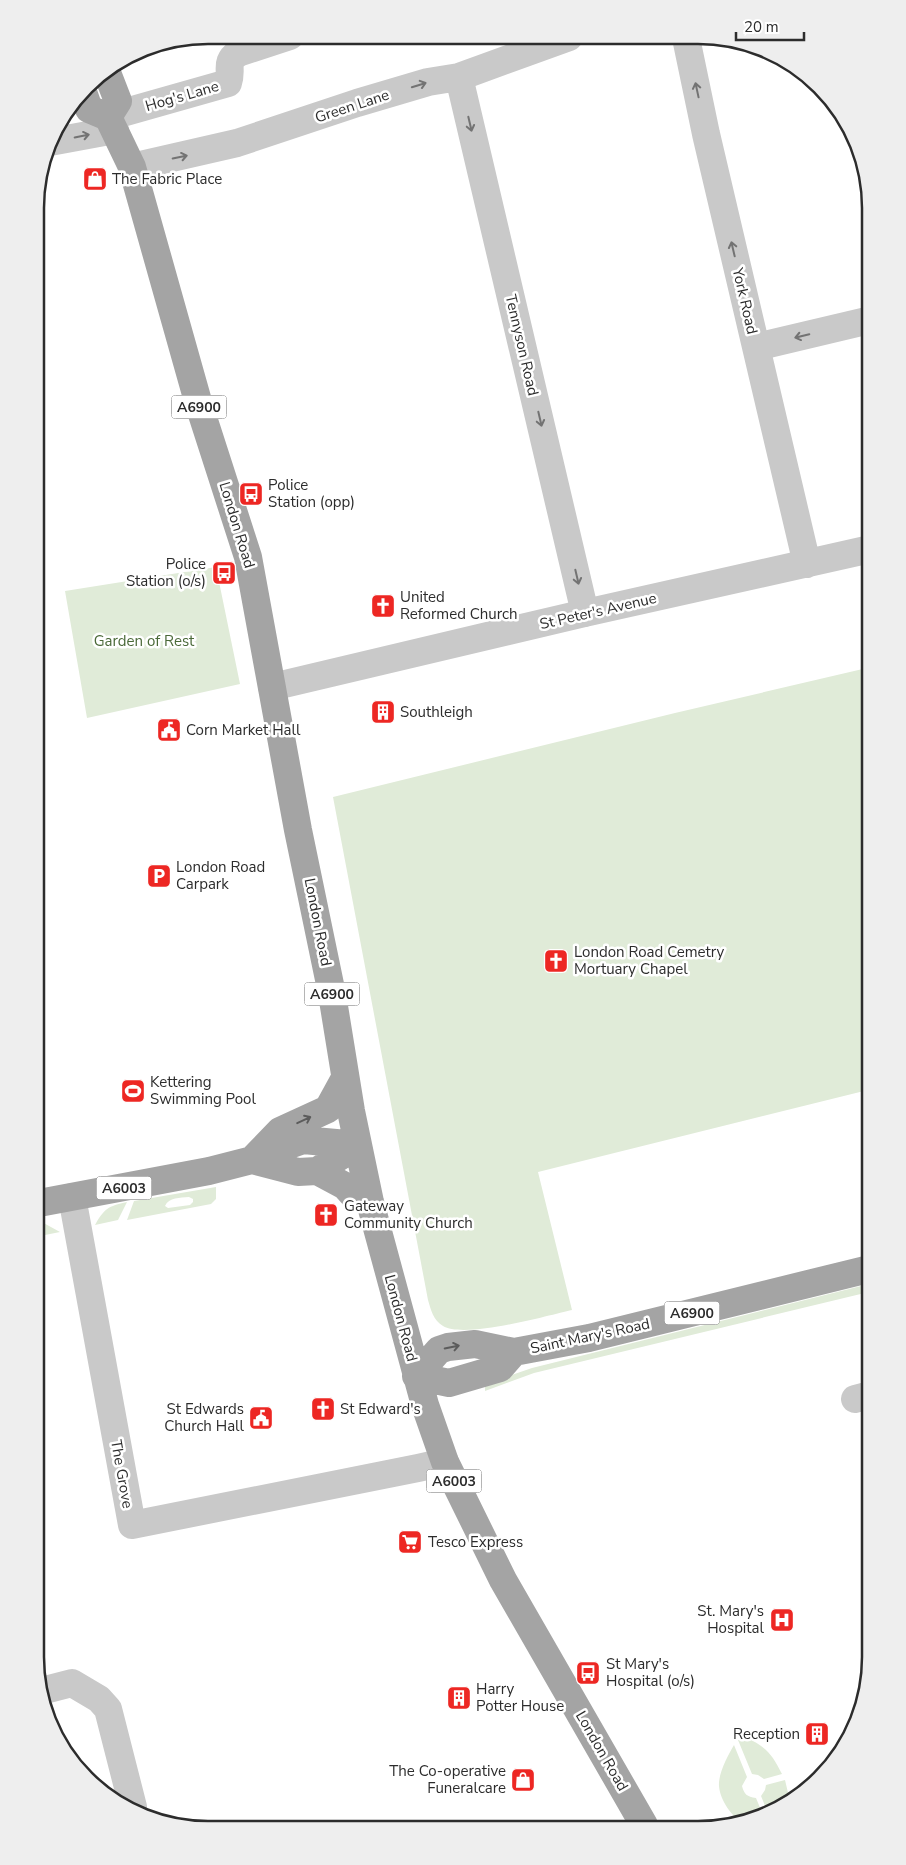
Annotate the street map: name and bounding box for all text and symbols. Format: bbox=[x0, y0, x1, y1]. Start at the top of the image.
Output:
scale bar bbox=[736, 10, 804, 42]
text: 20 m bbox=[744, 17, 779, 37]
street label: Hog's Lane bbox=[143, 76, 221, 116]
one-way arrow bbox=[411, 80, 427, 90]
one-way arrow bbox=[692, 83, 701, 99]
street label: Green Lane bbox=[312, 85, 392, 127]
one-way arrow bbox=[466, 116, 475, 132]
one-way arrow bbox=[74, 131, 90, 141]
one-way arrow bbox=[172, 152, 188, 161]
shop icon: The Fabric Place bbox=[82, 166, 108, 192]
place label: The Fabric Place bbox=[112, 169, 222, 189]
one-way arrow bbox=[728, 241, 737, 257]
street label: York Road bbox=[727, 265, 762, 336]
street label: Tennyson Road bbox=[501, 292, 543, 398]
one-way arrow bbox=[794, 332, 810, 342]
road number: A6900 bbox=[172, 396, 226, 418]
one-way arrow bbox=[536, 410, 545, 426]
place label: Police Station (opp) bbox=[268, 475, 355, 512]
street label: London Road bbox=[214, 479, 260, 571]
bus stop icon: Police Station (opp) bbox=[238, 481, 264, 507]
place label: Police Station (o/s) bbox=[126, 554, 206, 591]
bus stop icon: Police Station (o/s) bbox=[211, 560, 237, 586]
one-way arrow bbox=[573, 568, 582, 584]
place label: United Reformed Church bbox=[400, 587, 518, 624]
street label: St Peter's Avenue bbox=[538, 588, 658, 634]
church icon: United Reformed Church bbox=[370, 593, 396, 619]
park label: Garden of Rest bbox=[94, 631, 195, 651]
building icon: Southleigh bbox=[370, 699, 396, 725]
place label: Southleigh bbox=[400, 702, 473, 722]
public building icon: Corn Market Hall bbox=[156, 717, 182, 743]
place label: Corn Market Hall bbox=[186, 720, 301, 740]
place label: London Road Carpark bbox=[176, 857, 265, 894]
parking icon: London Road Carpark bbox=[146, 863, 172, 889]
street label: London Road bbox=[300, 876, 336, 968]
place label: London Road Cemetry Mortuary Chapel bbox=[574, 942, 725, 979]
church icon: London Road Cemetry Mortuary Chapel bbox=[543, 948, 569, 974]
road number: A6900 bbox=[304, 982, 360, 1006]
place label: Kettering Swimming Pool bbox=[150, 1072, 256, 1109]
sports icon: Kettering Swimming Pool bbox=[120, 1078, 146, 1104]
one-way arrow bbox=[296, 1115, 311, 1124]
road number: A6003 bbox=[96, 1176, 152, 1200]
place label: Gateway Community Church bbox=[344, 1196, 473, 1233]
church icon: Gateway Community Church bbox=[313, 1202, 339, 1228]
street label: London Road bbox=[380, 1272, 422, 1364]
road number: A6900 bbox=[664, 1302, 720, 1325]
street label: Saint Mary's Road bbox=[528, 1314, 652, 1358]
one-way arrow bbox=[444, 1342, 460, 1351]
church icon: St Edward's bbox=[310, 1396, 336, 1422]
place label: St Edwards Church Hall bbox=[164, 1399, 245, 1436]
place label: St Edward's bbox=[340, 1399, 421, 1419]
public building icon: St Edwards Church Hall bbox=[248, 1405, 274, 1431]
street label: The Grove bbox=[106, 1438, 138, 1510]
road number: A6003 bbox=[426, 1470, 482, 1492]
supermarket icon: Tesco Express bbox=[397, 1529, 423, 1555]
place label: Tesco Express bbox=[428, 1532, 523, 1552]
place label: St. Mary's Hospital bbox=[697, 1601, 765, 1638]
hospital icon: St. Mary's Hospital bbox=[769, 1607, 795, 1633]
place label: St Mary's Hospital (o/s) bbox=[606, 1654, 695, 1691]
bus stop icon: St Mary's Hospital (o/s) bbox=[575, 1660, 601, 1686]
place label: Harry Potter House bbox=[476, 1679, 564, 1716]
building icon: Harry Potter House bbox=[446, 1685, 472, 1711]
street label: London Road bbox=[571, 1707, 633, 1795]
building icon: Reception bbox=[804, 1721, 830, 1747]
place label: Reception bbox=[733, 1724, 800, 1744]
place label: The Co-operative Funeralcare bbox=[389, 1761, 506, 1798]
shop icon: The Co-operative Funeralcare bbox=[510, 1767, 536, 1793]

